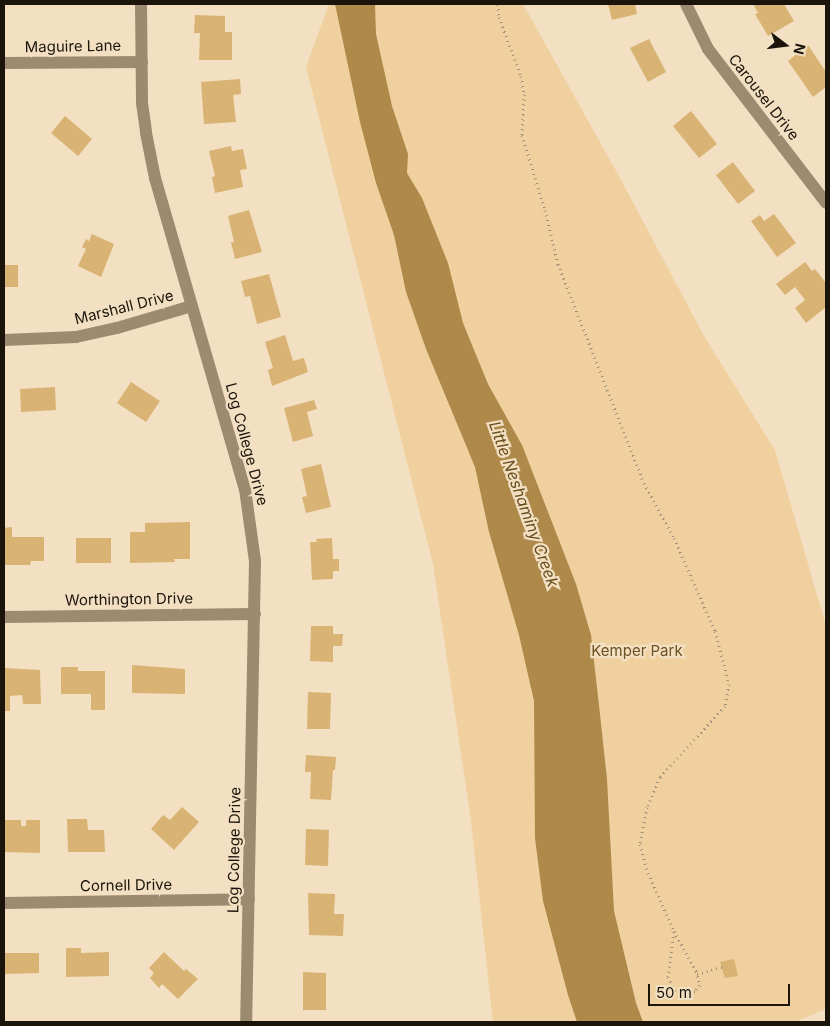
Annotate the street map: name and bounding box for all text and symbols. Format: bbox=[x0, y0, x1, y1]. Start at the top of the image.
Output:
north arrow bbox=[760, 20, 810, 70]
street label: Maguire Lane bbox=[25, 36, 121, 56]
text: N bbox=[790, 42, 810, 56]
street label: Carousel Drive bbox=[725, 50, 803, 144]
street label: Marshall Drive bbox=[73, 286, 175, 328]
street label: Log College Drive bbox=[222, 381, 272, 507]
water label: Little Neshaminy Creek bbox=[485, 419, 563, 589]
street label: Worthington Drive bbox=[65, 589, 193, 609]
park label: Kemper Park bbox=[591, 642, 683, 660]
street label: Log College Drive bbox=[224, 787, 244, 913]
street label: Cornell Drive bbox=[80, 875, 172, 895]
scale bar bbox=[650, 974, 792, 1006]
text: 50 m bbox=[656, 983, 692, 1002]

